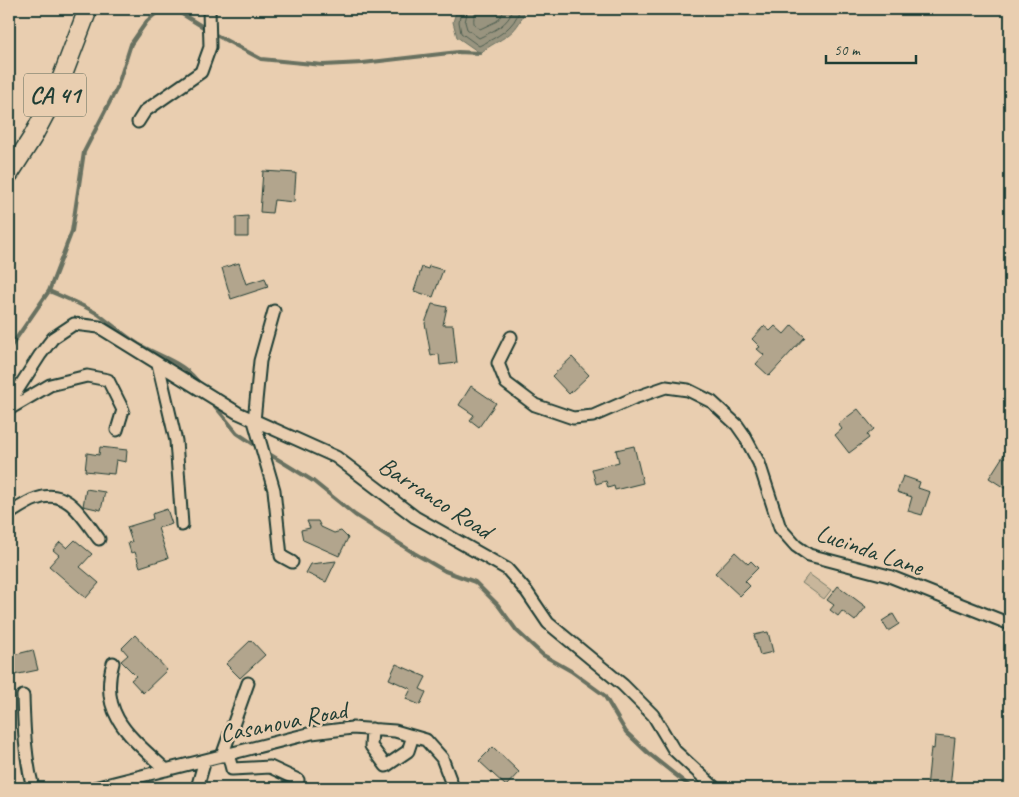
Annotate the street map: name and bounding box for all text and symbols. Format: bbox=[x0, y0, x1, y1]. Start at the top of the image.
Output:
scale bar bbox=[826, 32, 916, 64]
text: 50 m bbox=[834, 41, 861, 60]
road number: CA 41 bbox=[24, 74, 86, 116]
street label: Barranco Road bbox=[373, 449, 502, 549]
street label: Lucinda Lane bbox=[812, 517, 929, 584]
street label: Casanova Road bbox=[217, 693, 353, 750]

